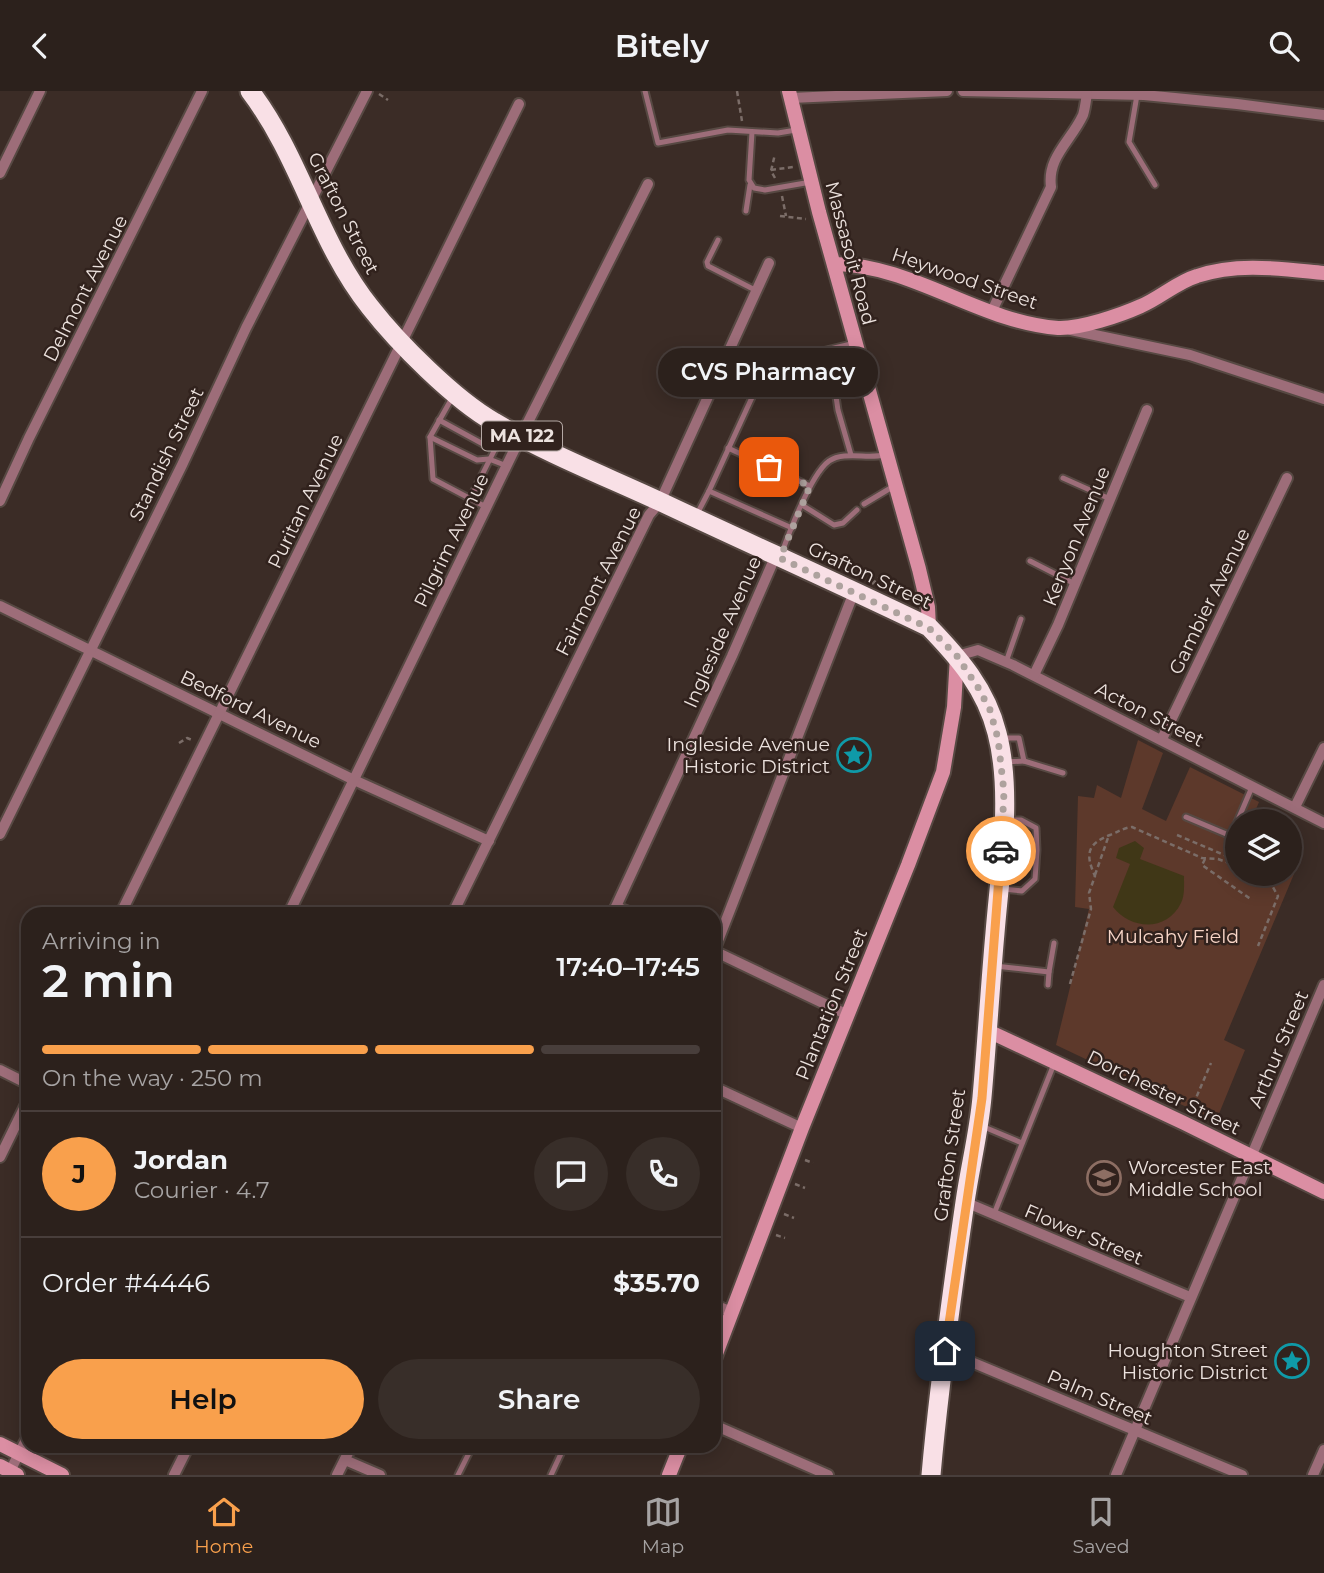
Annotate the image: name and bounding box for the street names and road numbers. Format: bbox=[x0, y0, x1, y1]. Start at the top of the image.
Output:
street label: Grafton Street bbox=[303, 148, 384, 278]
street label: Massasoit Road bbox=[820, 179, 881, 327]
street label: Delmont Avenue bbox=[39, 211, 132, 365]
street label: Heywood Street bbox=[889, 243, 1041, 314]
street label: Standish Street bbox=[124, 383, 209, 525]
road number: MA 122 bbox=[482, 421, 562, 451]
street label: Puritan Avenue bbox=[263, 430, 348, 572]
street label: Kenyon Avenue bbox=[1038, 463, 1115, 609]
street label: Pilgrim Avenue bbox=[409, 469, 494, 611]
street label: Fairmont Avenue bbox=[551, 503, 646, 660]
street label: Gambier Avenue bbox=[1164, 524, 1255, 678]
street label: Grafton Street bbox=[804, 537, 936, 614]
street label: Ingleside Avenue bbox=[679, 553, 766, 712]
street label: Bedford Avenue bbox=[177, 665, 325, 753]
street label: Acton Street bbox=[1092, 677, 1208, 752]
street label: Plantation Street bbox=[791, 925, 872, 1083]
street label: Arthur Street bbox=[1243, 987, 1314, 1111]
street label: Dorchester Street bbox=[1083, 1045, 1245, 1140]
street label: Grafton Street bbox=[929, 1087, 970, 1223]
street label: Flower Street bbox=[1021, 1199, 1147, 1270]
street label: Palm Street bbox=[1044, 1365, 1156, 1430]

